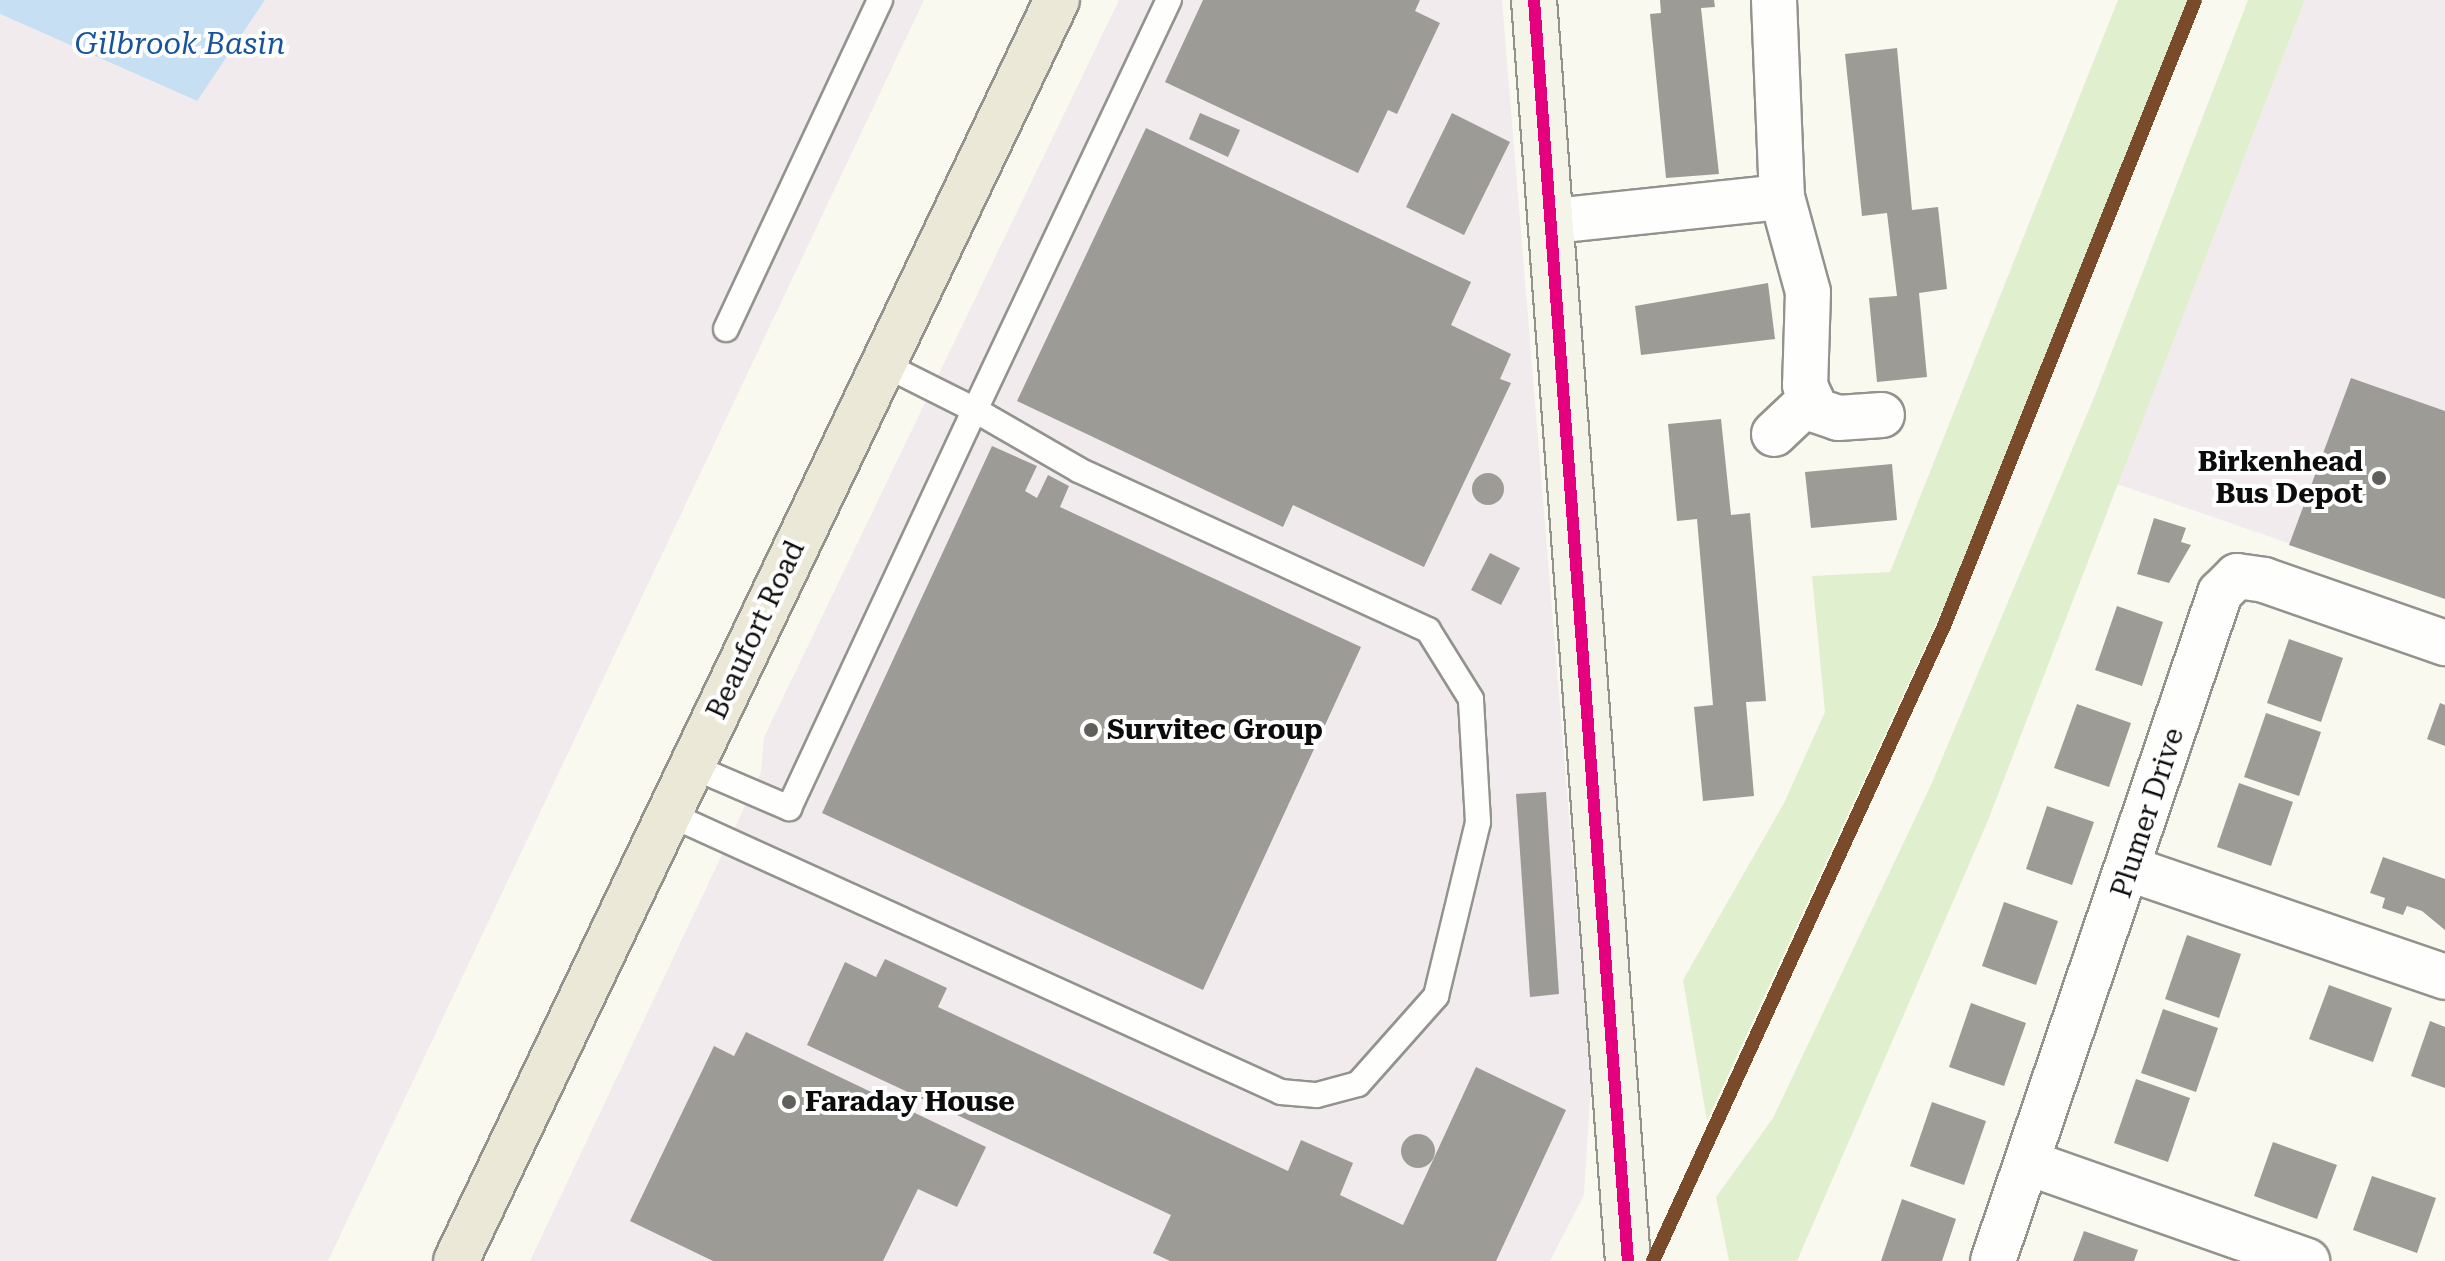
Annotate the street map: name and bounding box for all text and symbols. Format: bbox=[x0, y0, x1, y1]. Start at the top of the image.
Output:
water label: Gilbrook Basin bbox=[75, 26, 285, 62]
place label: Birkenhead Bus Depot bbox=[2198, 445, 2363, 511]
marker: Birkenhead Bus Depot bbox=[2370, 469, 2388, 487]
street label: Beaufort Road bbox=[700, 536, 812, 724]
place label: Survitec Group bbox=[1107, 713, 1323, 747]
marker: Survitec Group bbox=[1082, 721, 1100, 739]
street label: Plumer Drive bbox=[2105, 724, 2191, 902]
place label: Faraday House bbox=[805, 1085, 1015, 1119]
marker: Faraday House bbox=[780, 1093, 798, 1111]

